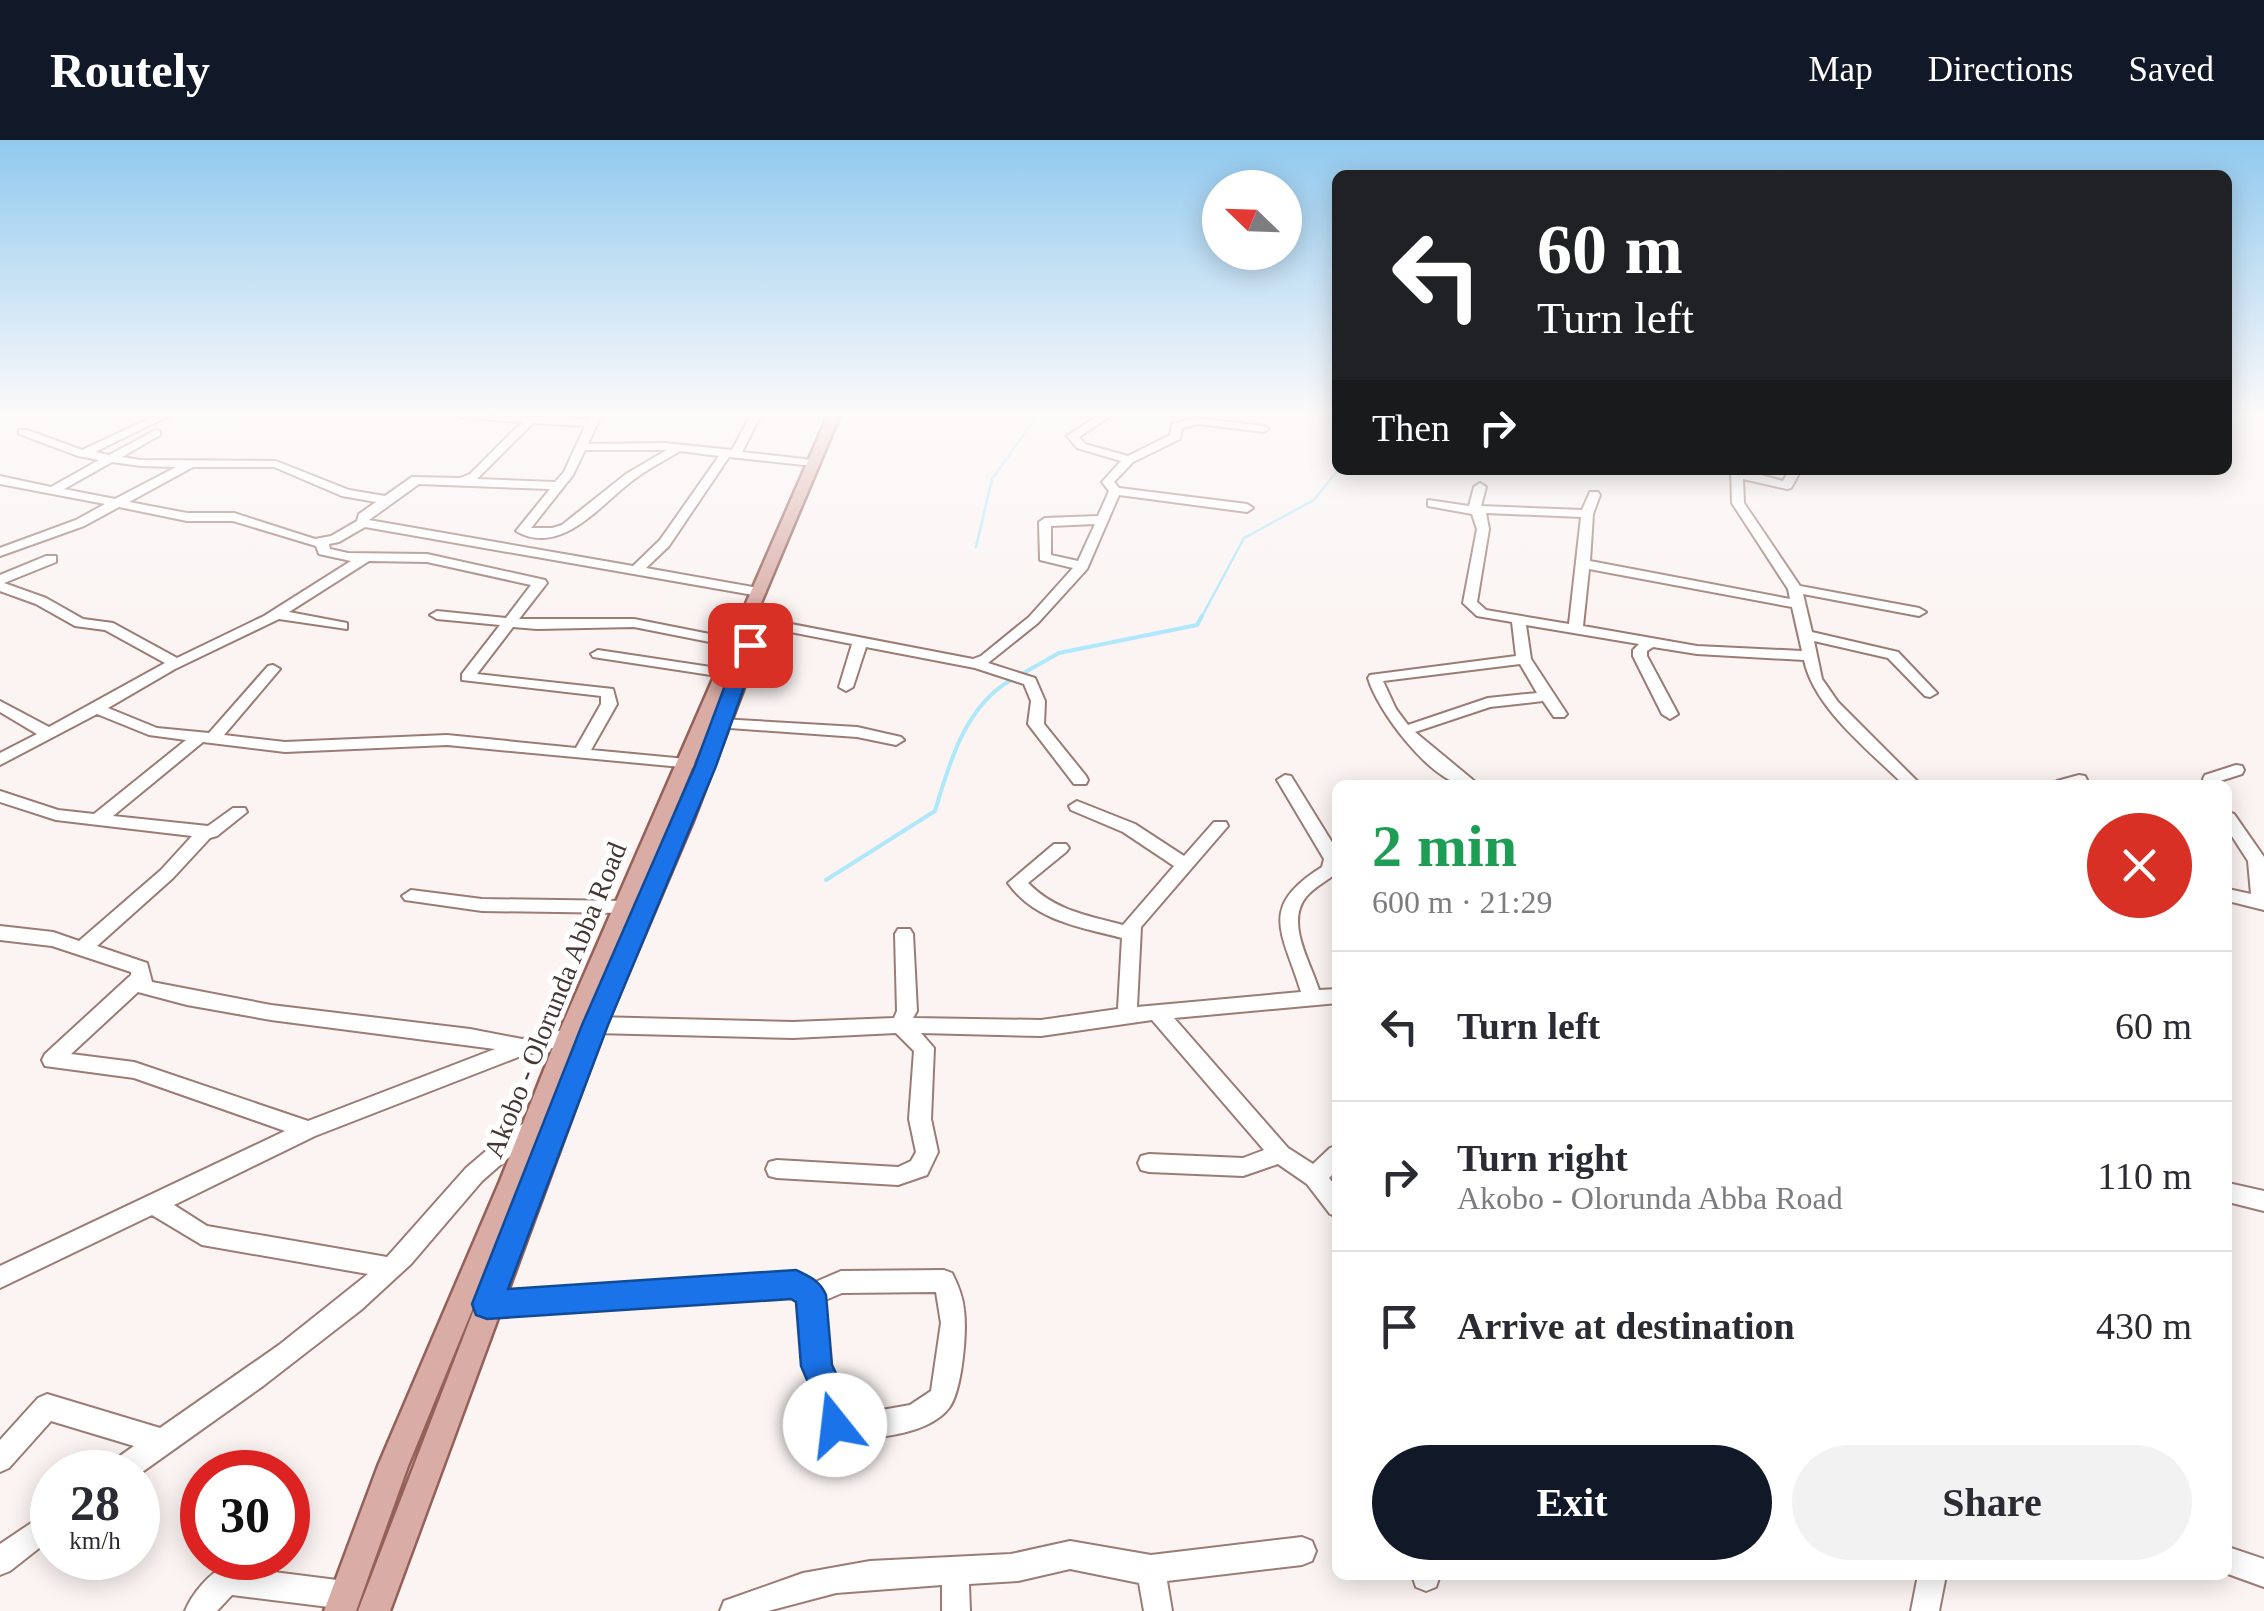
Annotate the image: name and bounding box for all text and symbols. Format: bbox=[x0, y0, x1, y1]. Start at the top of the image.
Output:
text: Routely bbox=[50, 44, 210, 97]
text: Map bbox=[1809, 50, 1873, 89]
text: Directions bbox=[1928, 50, 2073, 89]
text: Saved bbox=[2128, 50, 2214, 89]
north arrow bbox=[1202, 170, 1302, 270]
map controls bbox=[1202, 170, 1302, 270]
icon: left bbox=[1372, 210, 1502, 340]
text: 60 m bbox=[1537, 211, 1683, 288]
text: Turn left bbox=[1537, 293, 1694, 343]
icon: right bbox=[1470, 400, 1525, 455]
text: Then bbox=[1372, 407, 1450, 449]
pin bbox=[708, 603, 793, 688]
icon: arrive bbox=[723, 618, 778, 673]
text: 2 min bbox=[1372, 813, 1517, 879]
button: close bbox=[2087, 813, 2192, 918]
street label: Akobo - Olorunda Abba Road bbox=[477, 838, 633, 1162]
text: 600 m · 21:29 bbox=[1372, 884, 1552, 920]
icon: left bbox=[1372, 999, 1427, 1054]
text: Turn left bbox=[1457, 1005, 1600, 1047]
text: 60 m bbox=[2115, 1005, 2192, 1047]
text: Turn right bbox=[1457, 1137, 1628, 1179]
icon: right bbox=[1372, 1149, 1427, 1204]
text: 110 m bbox=[2097, 1155, 2192, 1197]
text: Akobo - Olorunda Abba Road bbox=[1457, 1180, 1843, 1216]
icon: arrive bbox=[1372, 1299, 1427, 1354]
text: Arrive at destination bbox=[1457, 1305, 1795, 1347]
text: 430 m bbox=[2096, 1305, 2192, 1347]
position arrow bbox=[783, 1373, 887, 1477]
button: Exit bbox=[1372, 1445, 1772, 1560]
button: Share bbox=[1792, 1445, 2192, 1560]
speed limit sign: 30 bbox=[180, 1450, 310, 1580]
text: 28 bbox=[70, 1475, 120, 1531]
text: km/h bbox=[69, 1527, 121, 1554]

